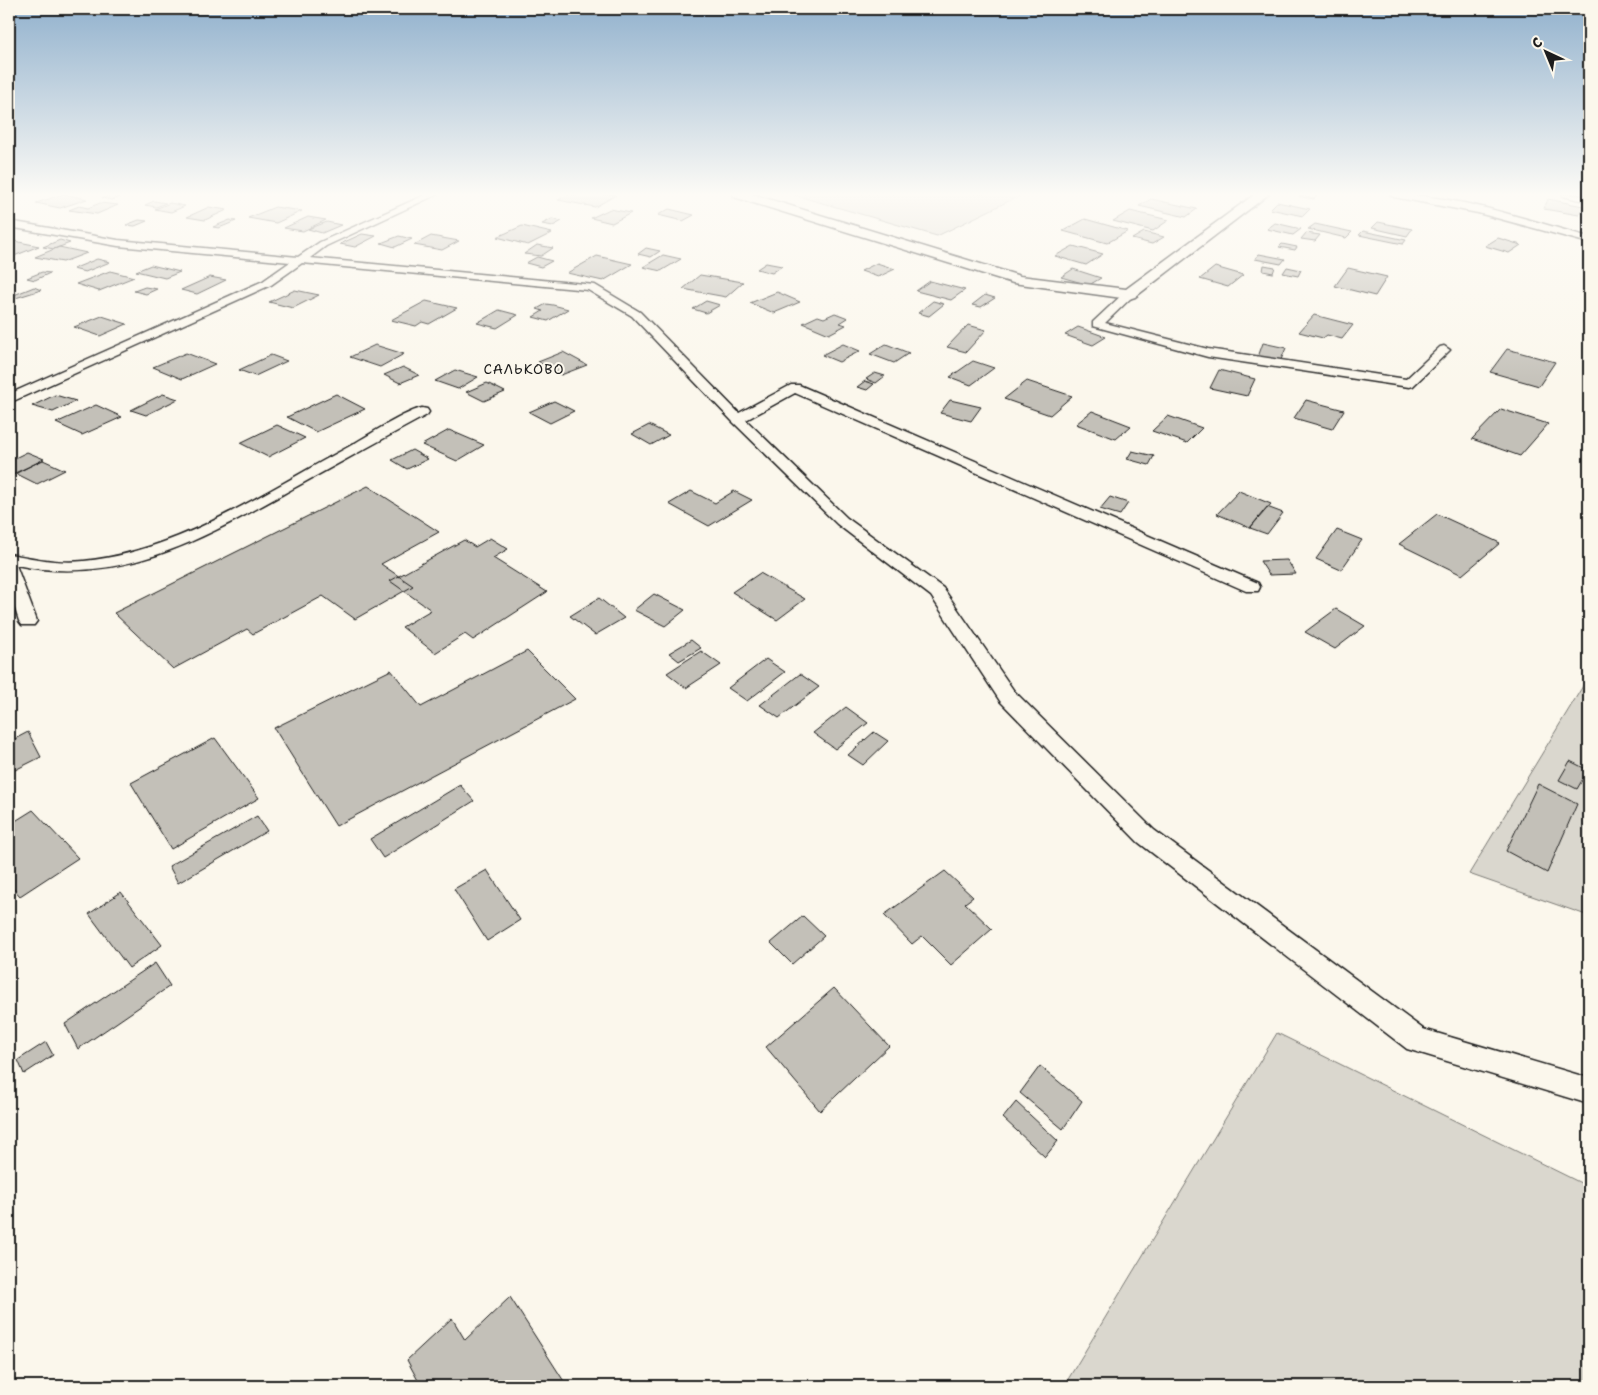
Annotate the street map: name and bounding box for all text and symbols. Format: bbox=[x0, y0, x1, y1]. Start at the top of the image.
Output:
north arrow bbox=[1520, 28, 1570, 78]
text: С bbox=[1528, 33, 1546, 52]
district label: САЛЬКОВО bbox=[483, 360, 565, 378]

